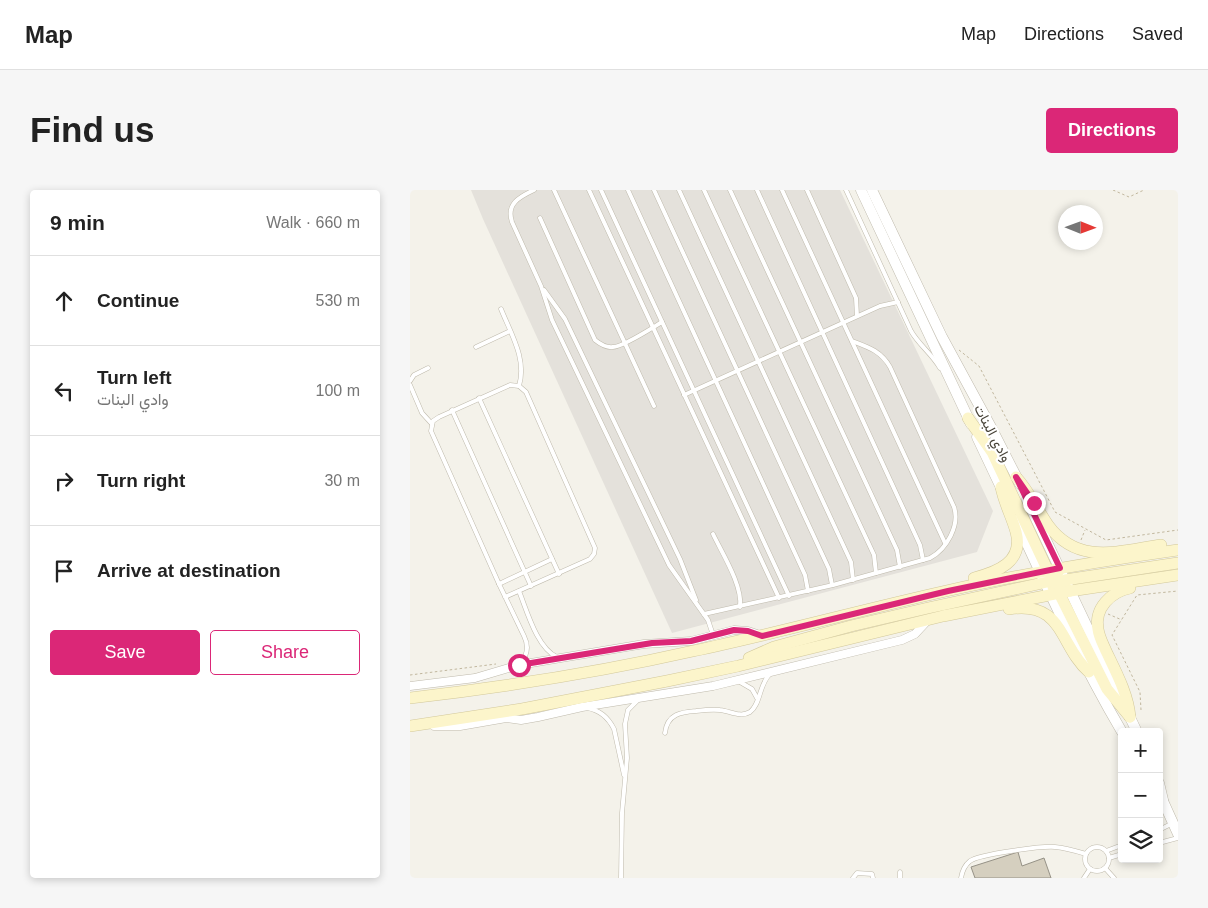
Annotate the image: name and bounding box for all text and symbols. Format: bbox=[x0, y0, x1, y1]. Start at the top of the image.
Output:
text: Map bbox=[25, 21, 73, 48]
text: Map bbox=[961, 24, 996, 44]
text: Directions bbox=[1024, 24, 1104, 44]
text: Saved bbox=[1132, 24, 1183, 44]
button: Directions bbox=[1046, 108, 1178, 153]
text: Find us bbox=[30, 110, 154, 149]
north arrow bbox=[1058, 205, 1103, 250]
text: 9 min bbox=[50, 211, 105, 234]
text: Walk · 660 m bbox=[266, 214, 360, 231]
icon: ahead bbox=[50, 287, 78, 315]
text: Continue bbox=[97, 290, 179, 311]
text: 530 m bbox=[316, 292, 360, 309]
text: Turn left bbox=[97, 367, 172, 388]
icon: left bbox=[50, 377, 78, 405]
text: 100 m bbox=[316, 382, 360, 399]
text: وادي البنات bbox=[97, 391, 169, 408]
street label: وادي البنات bbox=[968, 402, 1015, 466]
icon: right bbox=[50, 467, 78, 495]
text: Turn right bbox=[97, 470, 185, 491]
text: 30 m bbox=[324, 472, 360, 489]
route end bbox=[1023, 492, 1046, 515]
icon: arrive bbox=[50, 557, 78, 585]
text: Arrive at destination bbox=[97, 560, 281, 581]
button: Save bbox=[50, 630, 200, 675]
button: Share bbox=[210, 630, 360, 675]
route start bbox=[508, 654, 531, 677]
map controls bbox=[1118, 728, 1163, 863]
button: + bbox=[1118, 728, 1163, 773]
button: − bbox=[1118, 773, 1163, 818]
button: layers bbox=[1118, 818, 1163, 863]

